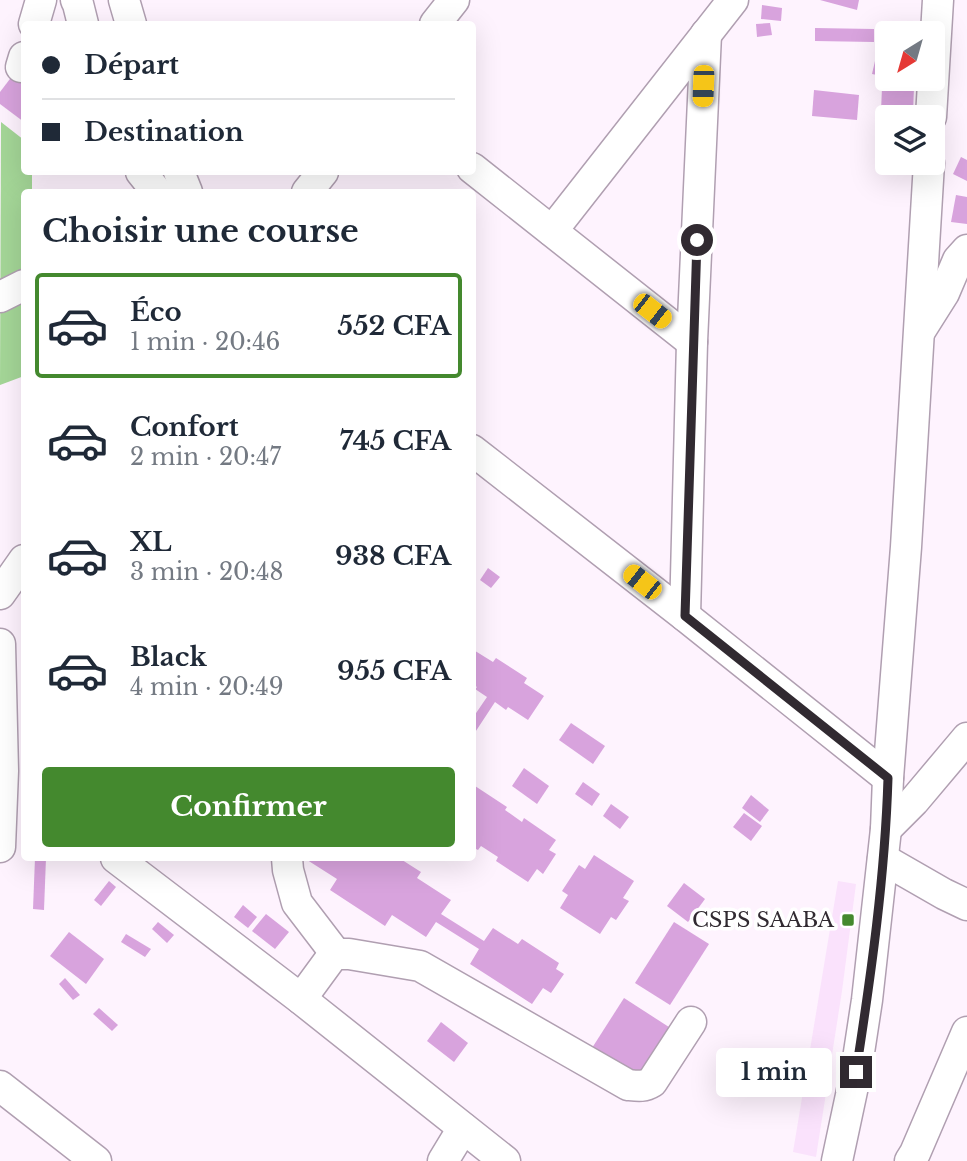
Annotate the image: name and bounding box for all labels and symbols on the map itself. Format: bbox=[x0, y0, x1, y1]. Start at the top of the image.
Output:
north arrow bbox=[875, 21, 945, 91]
car bbox=[692, 65, 715, 107]
route start bbox=[681, 224, 713, 256]
car bbox=[629, 290, 676, 332]
car bbox=[619, 561, 666, 603]
place label: CSPS SAABA bbox=[692, 907, 835, 933]
marker: CSPS SAABA bbox=[840, 912, 856, 928]
callout: 1 min bbox=[716, 1048, 832, 1096]
route end bbox=[840, 1056, 872, 1088]

